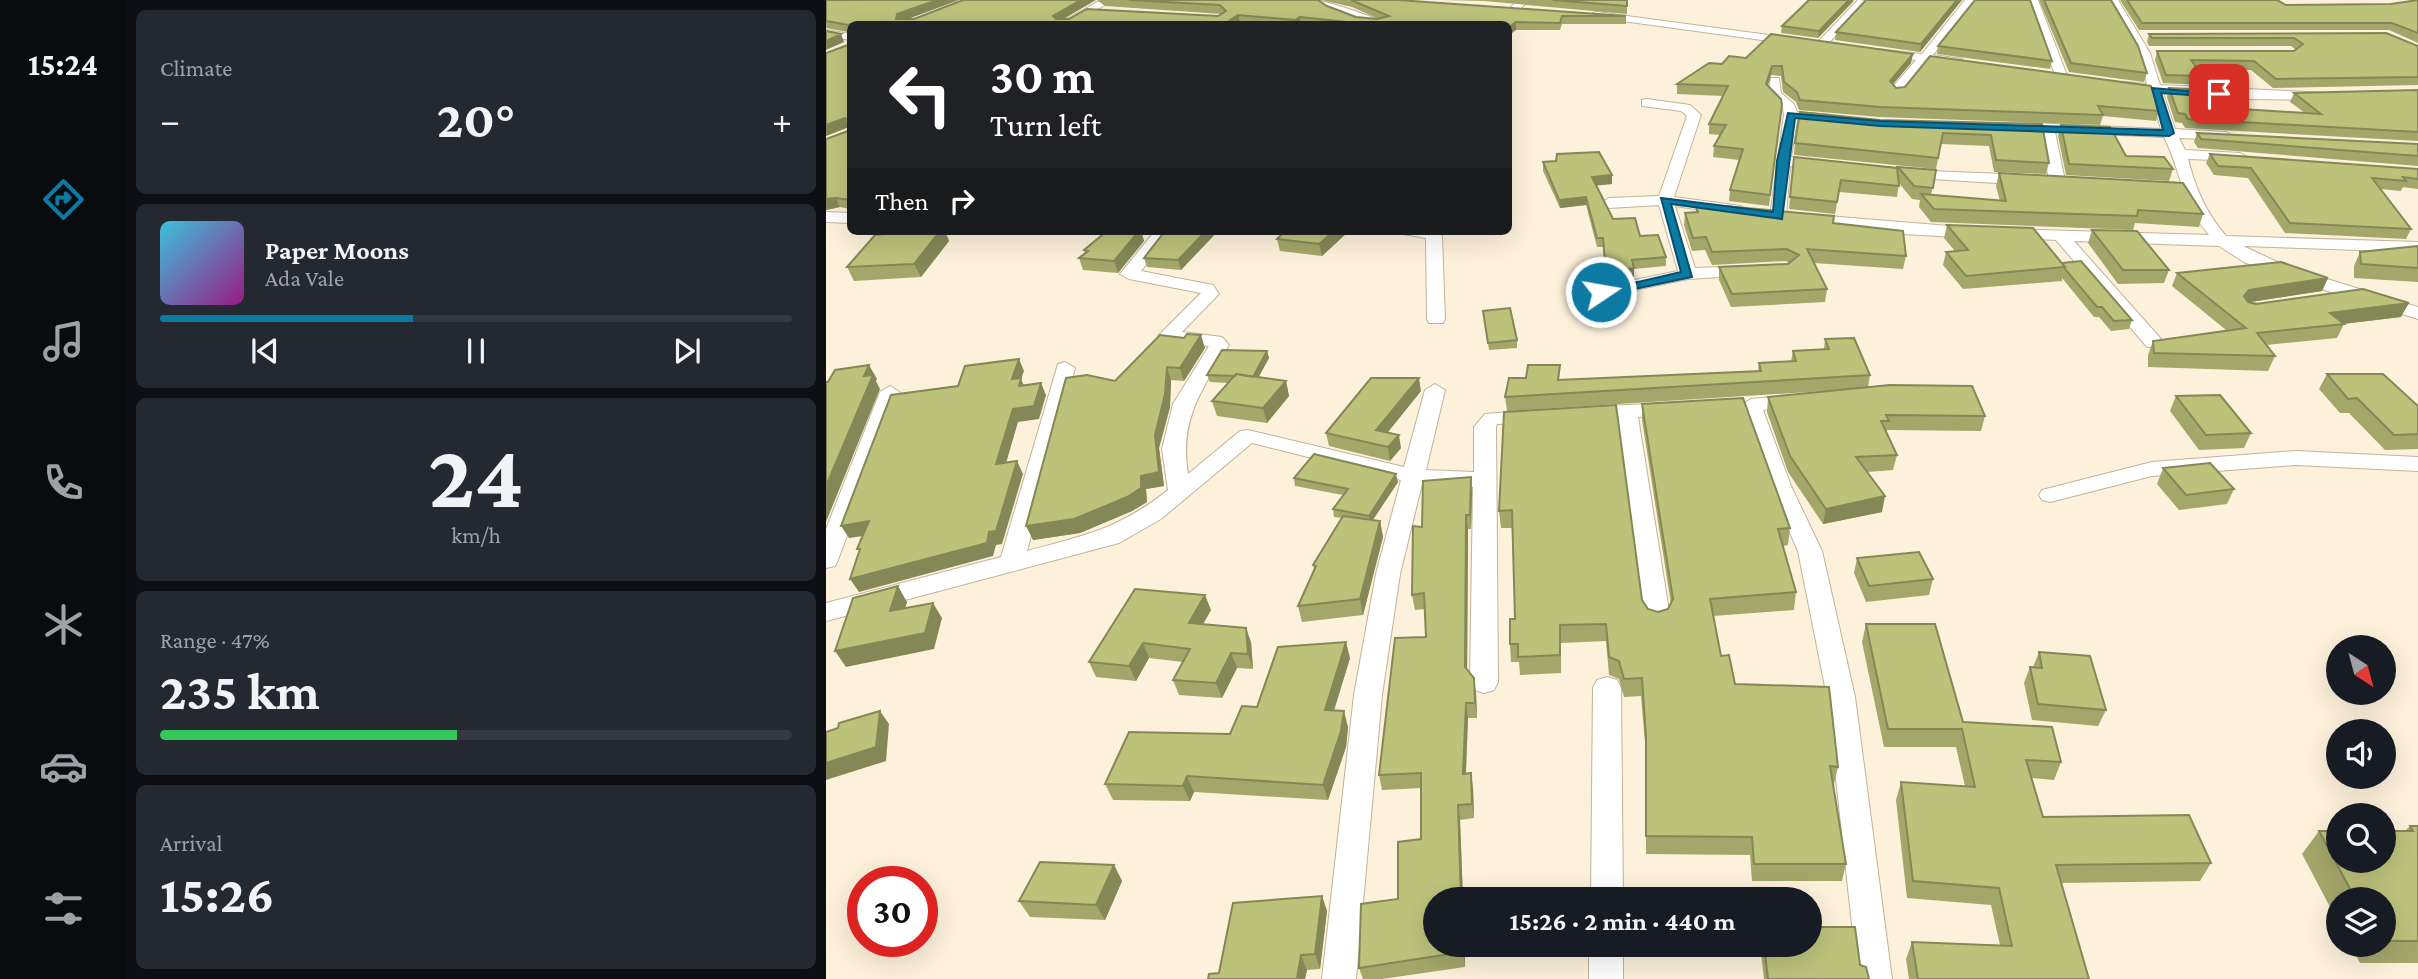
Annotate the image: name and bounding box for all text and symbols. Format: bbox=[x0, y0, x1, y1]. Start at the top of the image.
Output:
text: 15:24 bbox=[28, 46, 98, 82]
icon: left bbox=[875, 49, 966, 140]
text: 30 m bbox=[990, 49, 1095, 104]
text: Climate bbox=[160, 55, 232, 81]
pin bbox=[2189, 64, 2249, 124]
icon: arrive bbox=[2200, 75, 2238, 113]
text: 20° bbox=[437, 90, 515, 148]
text: − bbox=[160, 99, 180, 141]
text: + bbox=[772, 99, 792, 141]
text: Turn left bbox=[990, 107, 1101, 143]
icon: directions bbox=[39, 175, 88, 224]
icon: right bbox=[943, 182, 981, 220]
text: Then bbox=[875, 187, 929, 216]
text: Paper Moons bbox=[265, 236, 409, 265]
position arrow bbox=[1564, 255, 1638, 329]
text: Ada Vale bbox=[265, 265, 344, 291]
icon: music bbox=[39, 317, 88, 366]
icon: previous bbox=[246, 332, 284, 370]
icon: pause bbox=[457, 332, 495, 370]
icon: next bbox=[668, 332, 706, 370]
text: 24 bbox=[428, 425, 524, 527]
icon: phone bbox=[39, 458, 88, 507]
text: km/h bbox=[451, 522, 501, 548]
icon: climate bbox=[39, 600, 88, 649]
text: Range · 47% bbox=[160, 627, 270, 653]
north arrow bbox=[2326, 635, 2396, 705]
map controls bbox=[2326, 635, 2396, 957]
text: 235 km bbox=[160, 662, 320, 720]
button: sound bbox=[2326, 719, 2396, 789]
icon: car bbox=[39, 742, 88, 791]
button: search bbox=[2326, 803, 2396, 873]
text: Arrival bbox=[160, 830, 223, 856]
text: 15:26 bbox=[160, 865, 274, 923]
speed limit sign: 30 bbox=[847, 866, 938, 957]
icon: filters bbox=[39, 884, 88, 933]
button: layers bbox=[2326, 887, 2396, 957]
text: 15:26 · 2 min · 440 m bbox=[1510, 907, 1735, 936]

